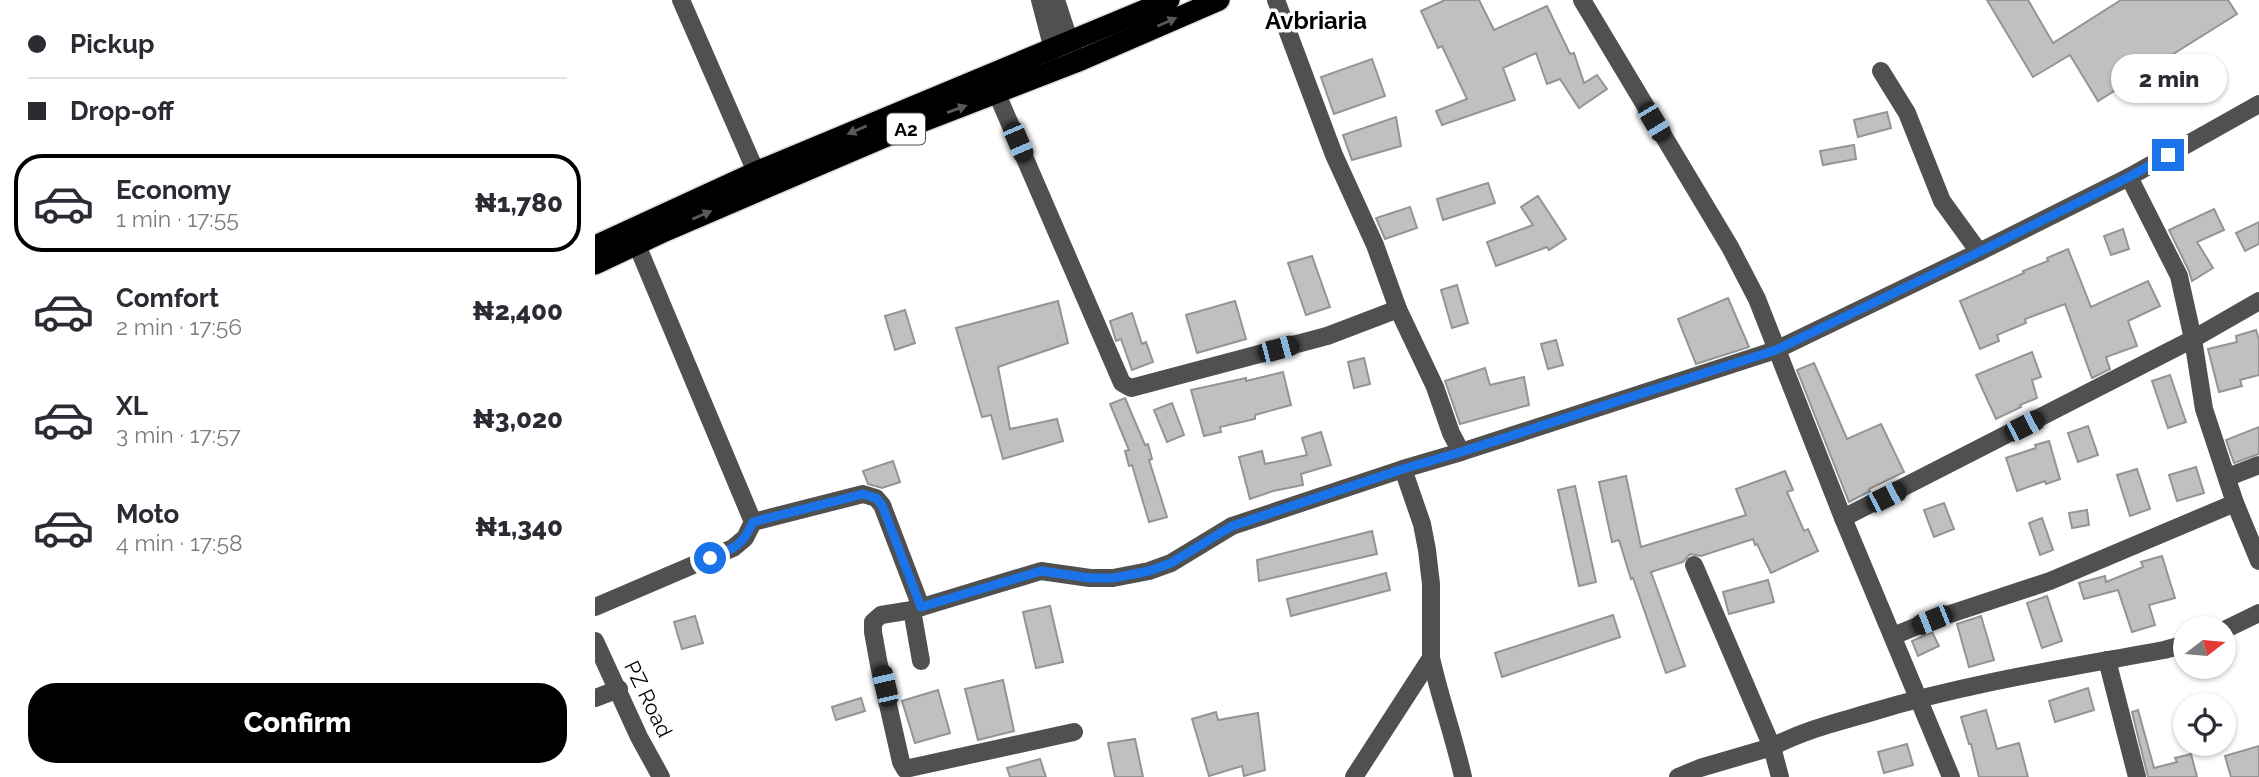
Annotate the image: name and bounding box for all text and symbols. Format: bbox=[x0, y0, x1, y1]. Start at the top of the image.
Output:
district label: Avbriaria bbox=[1265, 6, 1367, 35]
one-way arrow bbox=[1157, 16, 1177, 28]
text: Pickup bbox=[70, 29, 155, 59]
callout: 2 min bbox=[2110, 54, 2226, 102]
text: 2 min bbox=[2139, 65, 2199, 92]
text: Drop-off bbox=[70, 96, 174, 126]
car bbox=[1635, 99, 1674, 145]
one-way arrow bbox=[946, 103, 967, 114]
road number: A2 bbox=[887, 113, 925, 144]
car bbox=[1001, 119, 1036, 165]
one-way arrow bbox=[847, 124, 867, 136]
route end bbox=[2152, 139, 2184, 171]
icon: car bbox=[32, 172, 95, 235]
text: Economy bbox=[116, 175, 231, 205]
text: ₦1,780 bbox=[474, 188, 563, 218]
text: 1 min · 17:55 bbox=[116, 205, 239, 232]
one-way arrow bbox=[691, 210, 712, 221]
icon: car bbox=[32, 280, 95, 343]
text: Comfort bbox=[116, 283, 219, 313]
text: ₦2,400 bbox=[472, 296, 563, 326]
text: 2 min · 17:56 bbox=[116, 313, 242, 340]
car bbox=[1255, 333, 1302, 365]
icon: car bbox=[32, 388, 95, 451]
text: XL bbox=[116, 391, 148, 421]
text: ₦3,020 bbox=[472, 404, 563, 434]
car bbox=[2001, 407, 2048, 445]
text: 3 min · 17:57 bbox=[116, 421, 241, 448]
car bbox=[1863, 478, 1910, 516]
icon: car bbox=[32, 496, 95, 559]
text: Moto bbox=[116, 499, 179, 529]
text: ₦1,340 bbox=[475, 512, 563, 542]
text: 4 min · 17:58 bbox=[116, 529, 243, 556]
route start bbox=[694, 542, 726, 574]
car bbox=[1909, 602, 1956, 638]
north arrow bbox=[2173, 616, 2237, 679]
map controls bbox=[2173, 616, 2236, 756]
street label: PZ Road bbox=[619, 656, 678, 741]
car bbox=[871, 663, 900, 709]
button: Confirm bbox=[28, 683, 567, 763]
button: locate bbox=[2173, 693, 2236, 756]

